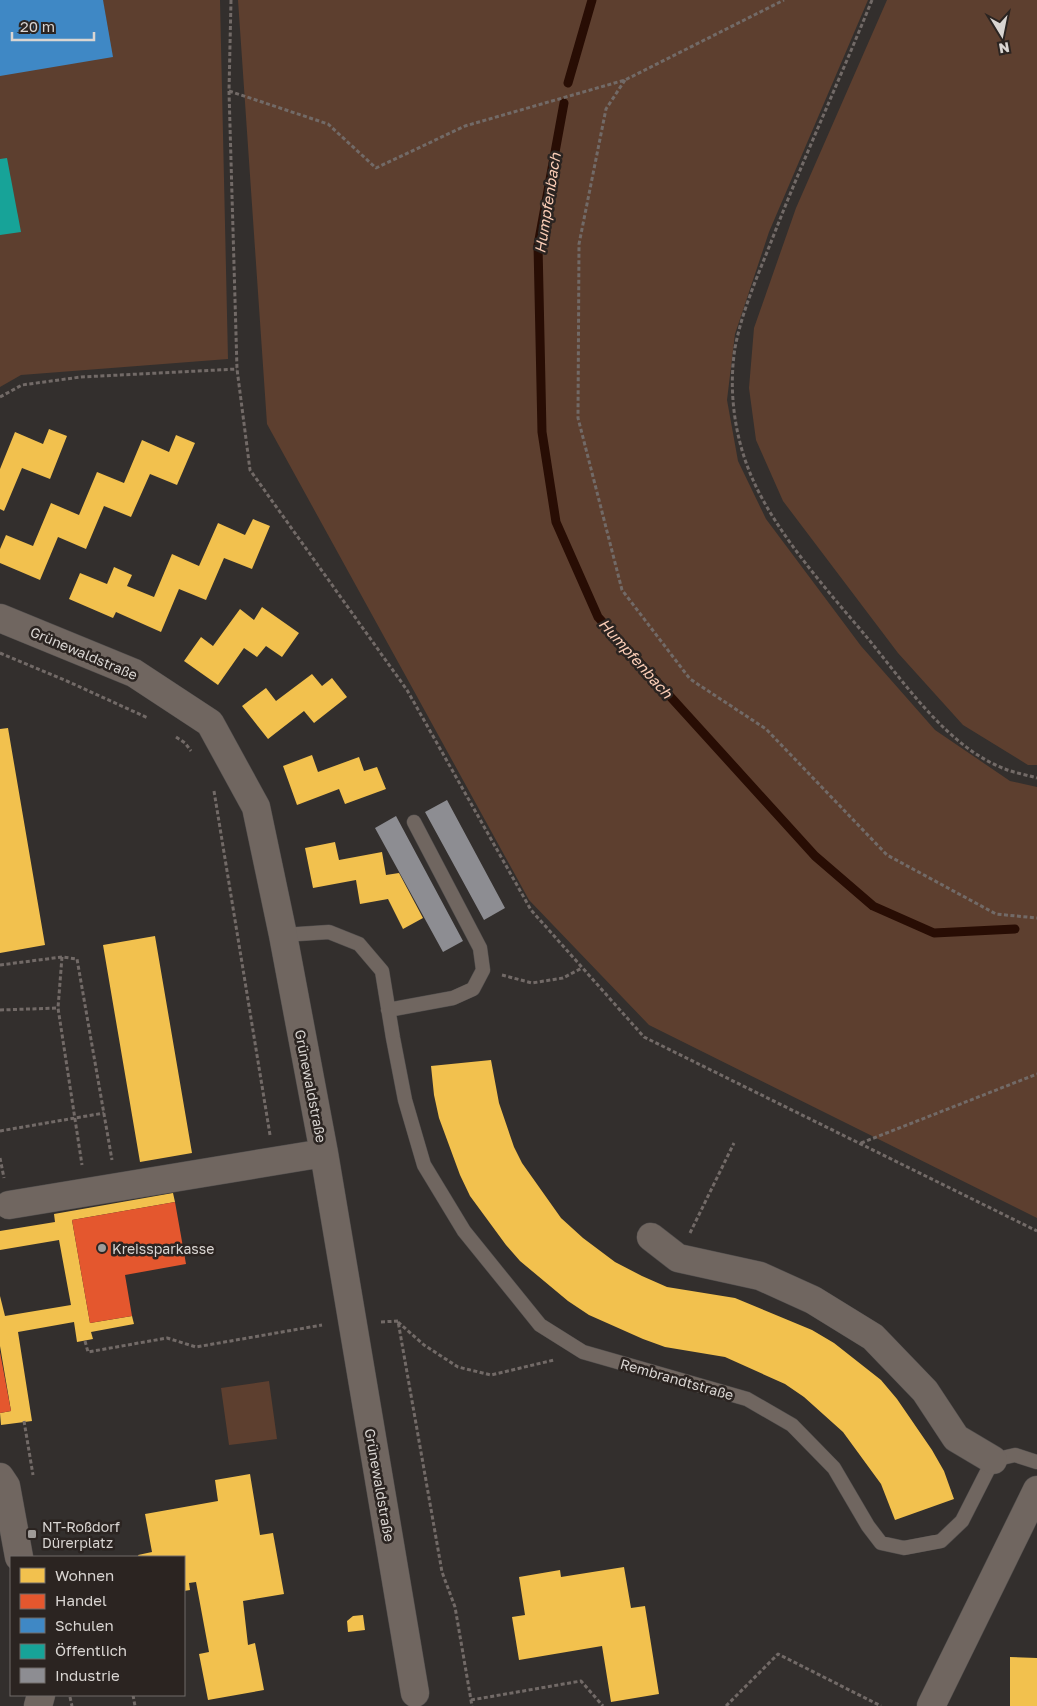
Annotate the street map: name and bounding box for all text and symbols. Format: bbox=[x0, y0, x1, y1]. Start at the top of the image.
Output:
scale bar bbox=[12, 10, 95, 42]
north arrow bbox=[977, 10, 1027, 60]
text: 20 m bbox=[20, 17, 55, 35]
text: N bbox=[998, 39, 1011, 58]
water label: Humpfenbach bbox=[530, 151, 564, 254]
water label: Humpfenbach bbox=[595, 614, 677, 702]
street label: Grünewaldstraße bbox=[28, 623, 140, 683]
street label: Grünewaldstraße bbox=[292, 1028, 330, 1144]
place label: Kreissparkasse bbox=[112, 1240, 214, 1257]
marker: Kreissparkasse bbox=[96, 1242, 108, 1254]
street label: Rembrandtstraße bbox=[618, 1355, 736, 1403]
street label: Grünewaldstraße bbox=[362, 1427, 398, 1543]
place label: NT-Roßdorf Dürerplatz bbox=[42, 1518, 120, 1551]
marker: NT-Roßdorf Dürerplatz bbox=[26, 1528, 38, 1540]
legend bbox=[10, 1556, 185, 1696]
text: Wohnen bbox=[55, 1566, 114, 1584]
text: Handel bbox=[55, 1591, 107, 1609]
text: Schulen bbox=[55, 1616, 114, 1634]
text: Öffentlich bbox=[55, 1641, 127, 1659]
text: Industrie bbox=[55, 1666, 120, 1684]

